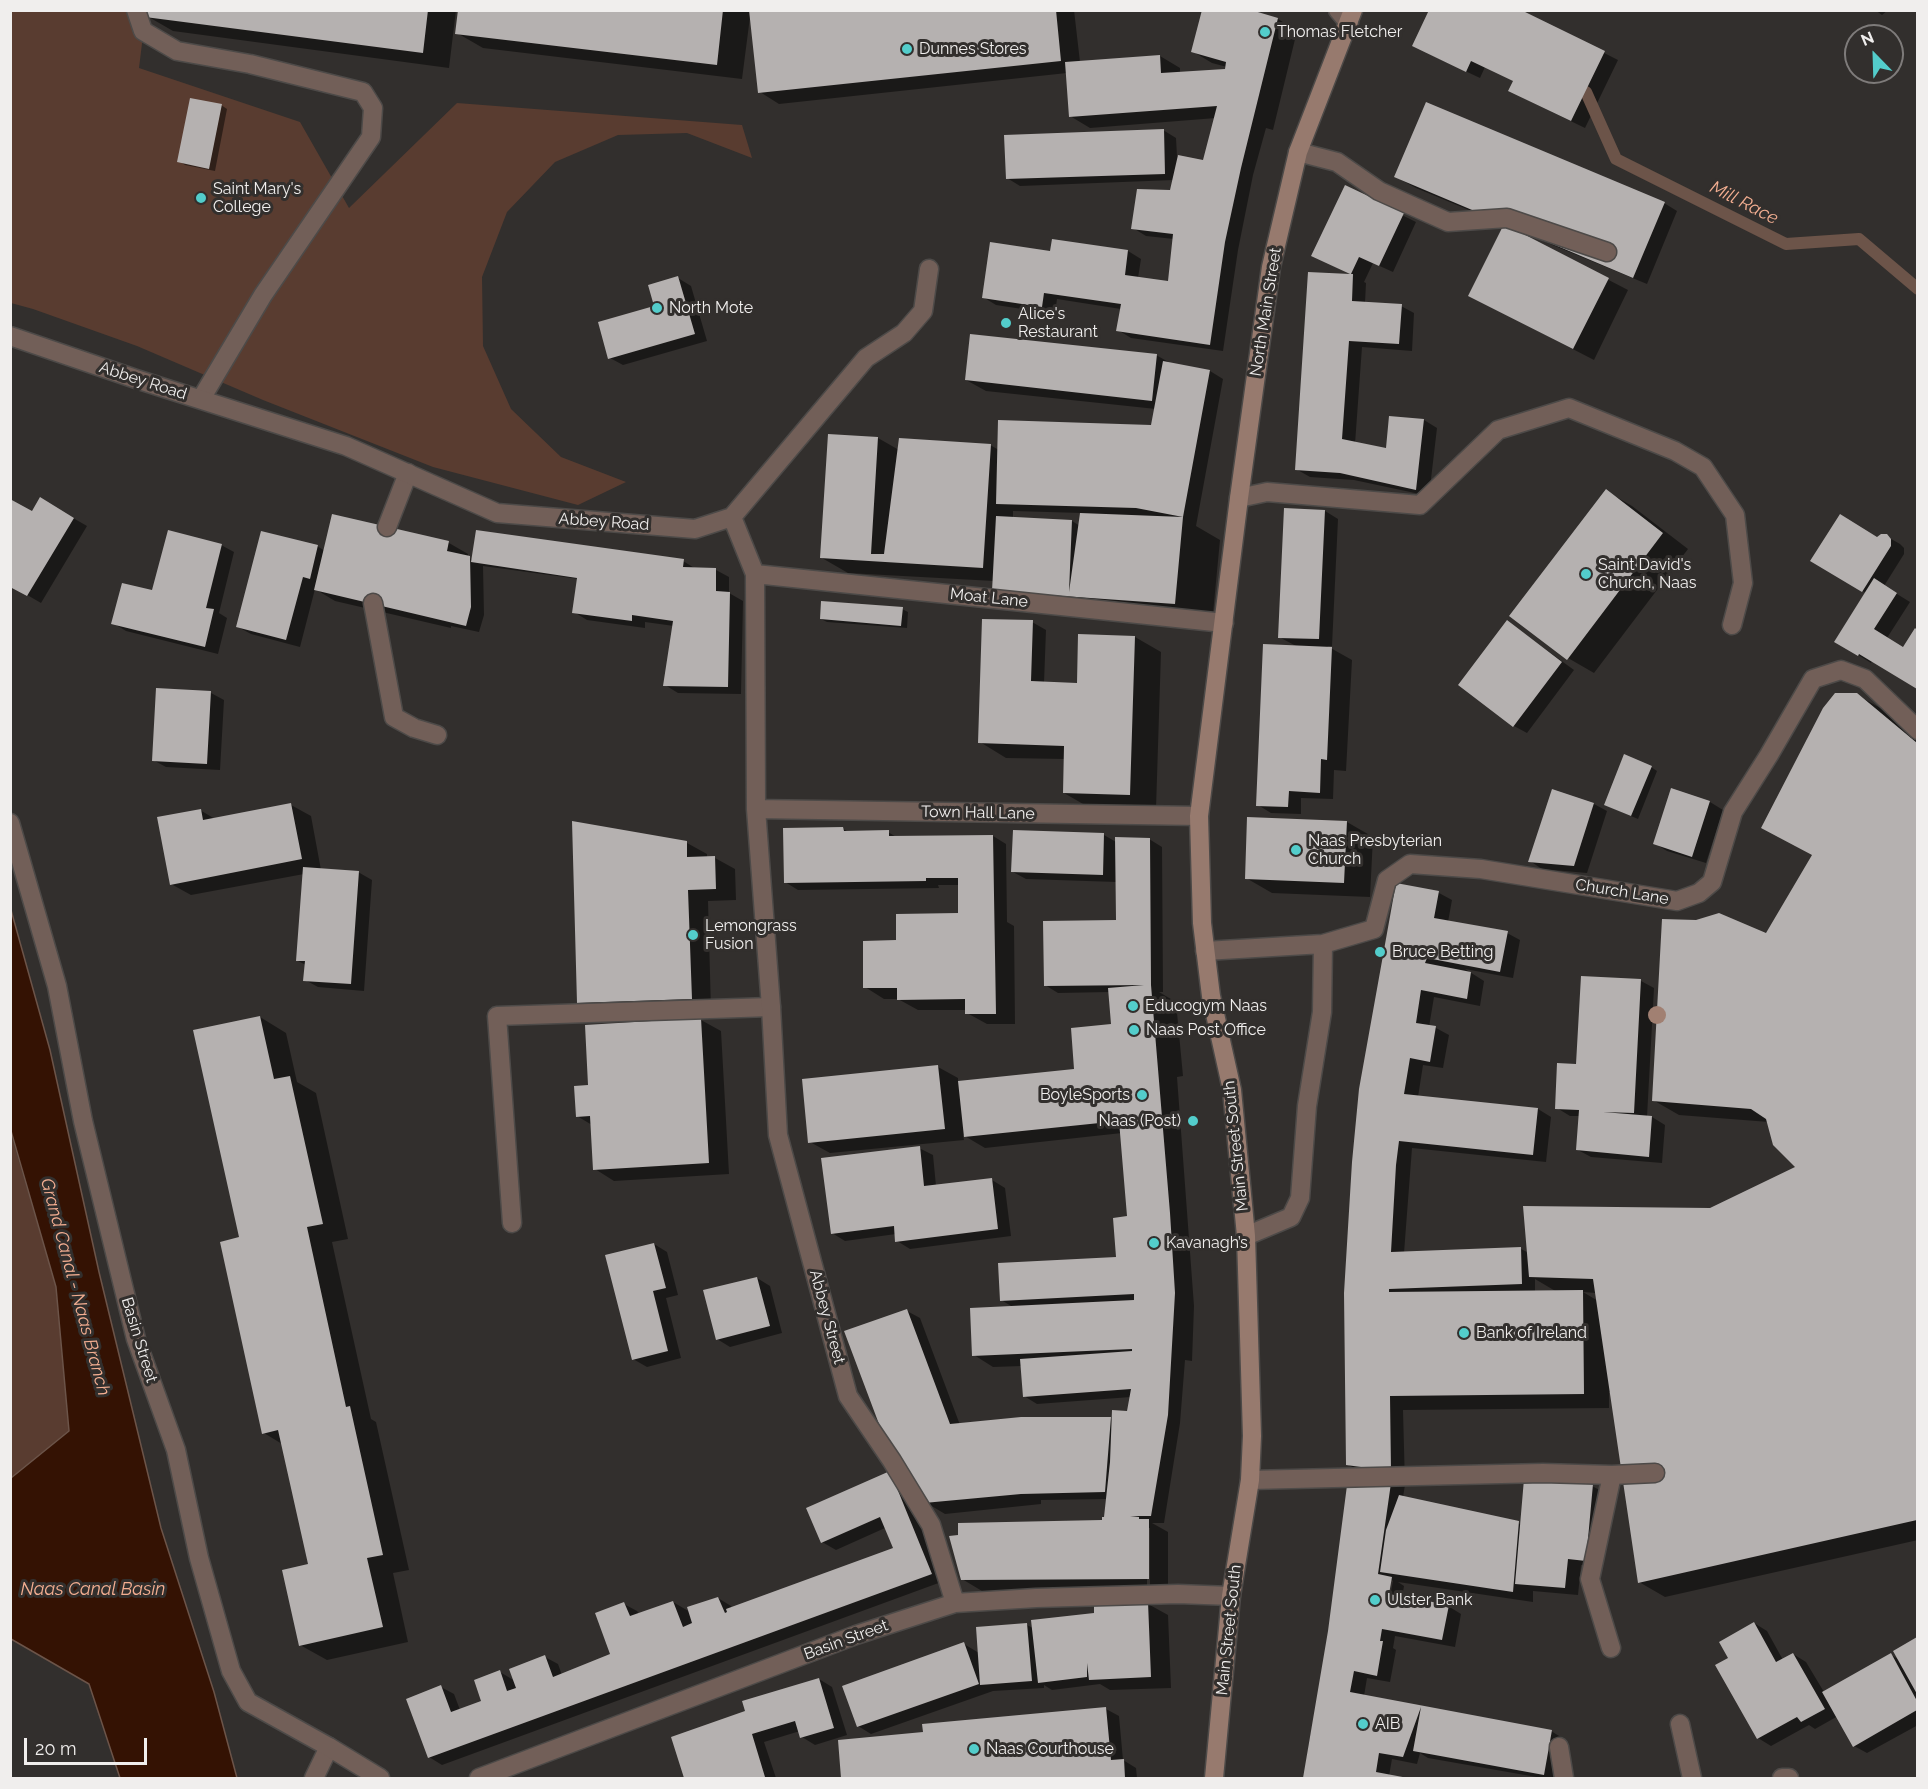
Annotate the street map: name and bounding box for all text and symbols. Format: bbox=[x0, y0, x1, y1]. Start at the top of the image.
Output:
place label: Thomas Fletcher bbox=[1277, 22, 1402, 42]
north arrow bbox=[1844, 24, 1904, 84]
marker: Thomas Fletcher bbox=[1258, 25, 1272, 39]
text: N bbox=[1858, 28, 1877, 50]
place label: Dunnes Stores bbox=[919, 39, 1027, 59]
marker: Dunnes Stores bbox=[900, 42, 914, 56]
water label: Mill Race bbox=[1706, 177, 1782, 229]
place label: Saint Mary's College bbox=[213, 179, 301, 217]
marker: Saint Mary's College bbox=[194, 191, 208, 205]
street label: North Main Street bbox=[1246, 246, 1286, 378]
place label: North Mote bbox=[669, 298, 753, 318]
marker: North Mote bbox=[650, 301, 664, 315]
place label: Alice's Restaurant bbox=[1018, 304, 1098, 342]
marker: Alice's Restaurant bbox=[999, 316, 1013, 330]
street label: Abbey Road bbox=[97, 358, 189, 404]
street label: Abbey Road bbox=[558, 509, 650, 535]
place label: Saint David's Church, Naas bbox=[1598, 555, 1696, 593]
marker: Saint David's Church, Naas bbox=[1579, 567, 1593, 581]
street label: Moat Lane bbox=[949, 584, 1029, 612]
street label: Town Hall Lane bbox=[921, 802, 1035, 824]
place label: Naas Presbyterian Church bbox=[1308, 831, 1442, 869]
marker: Naas Presbyterian Church bbox=[1289, 843, 1303, 857]
street label: Church Lane bbox=[1574, 875, 1670, 909]
place label: Lemongrass Fusion bbox=[705, 916, 797, 954]
marker: Lemongrass Fusion bbox=[686, 928, 700, 942]
place label: Bruce Betting bbox=[1392, 942, 1493, 962]
marker: Bruce Betting bbox=[1373, 945, 1387, 959]
place label: Educogym Naas bbox=[1145, 996, 1267, 1016]
marker: Educogym Naas bbox=[1126, 999, 1140, 1013]
place label: Naas Post Office bbox=[1146, 1020, 1266, 1040]
marker: Naas Post Office bbox=[1127, 1023, 1141, 1037]
street label: Main Street South bbox=[1220, 1080, 1252, 1212]
place label: BoyleSports bbox=[1040, 1085, 1130, 1105]
marker: BoyleSports bbox=[1135, 1088, 1149, 1102]
place label: Naas (Post) bbox=[1098, 1111, 1181, 1131]
marker: Naas (Post) bbox=[1186, 1114, 1200, 1128]
water label: Grand Canal - Naas Branch bbox=[36, 1176, 114, 1398]
place label: Kavanagh’s bbox=[1166, 1233, 1248, 1253]
marker: Kavanagh’s bbox=[1147, 1236, 1161, 1250]
street label: Abbey Street bbox=[805, 1268, 849, 1366]
street label: Basin Street bbox=[117, 1295, 161, 1385]
place label: Bank of Ireland bbox=[1476, 1323, 1587, 1343]
marker: Bank of Ireland bbox=[1457, 1326, 1471, 1340]
street label: Main Street South bbox=[1213, 1564, 1245, 1696]
water label: Naas Canal Basin bbox=[21, 1579, 165, 1601]
place label: Ulster Bank bbox=[1387, 1590, 1473, 1610]
marker: Ulster Bank bbox=[1368, 1593, 1382, 1607]
street label: Basin Street bbox=[801, 1616, 891, 1664]
place label: AIB bbox=[1375, 1714, 1400, 1734]
marker: AIB bbox=[1356, 1717, 1370, 1731]
scale bar bbox=[27, 1726, 150, 1764]
text: 20 m bbox=[35, 1738, 77, 1759]
place label: Naas Courthouse bbox=[986, 1739, 1114, 1759]
marker: Naas Courthouse bbox=[967, 1742, 981, 1756]

